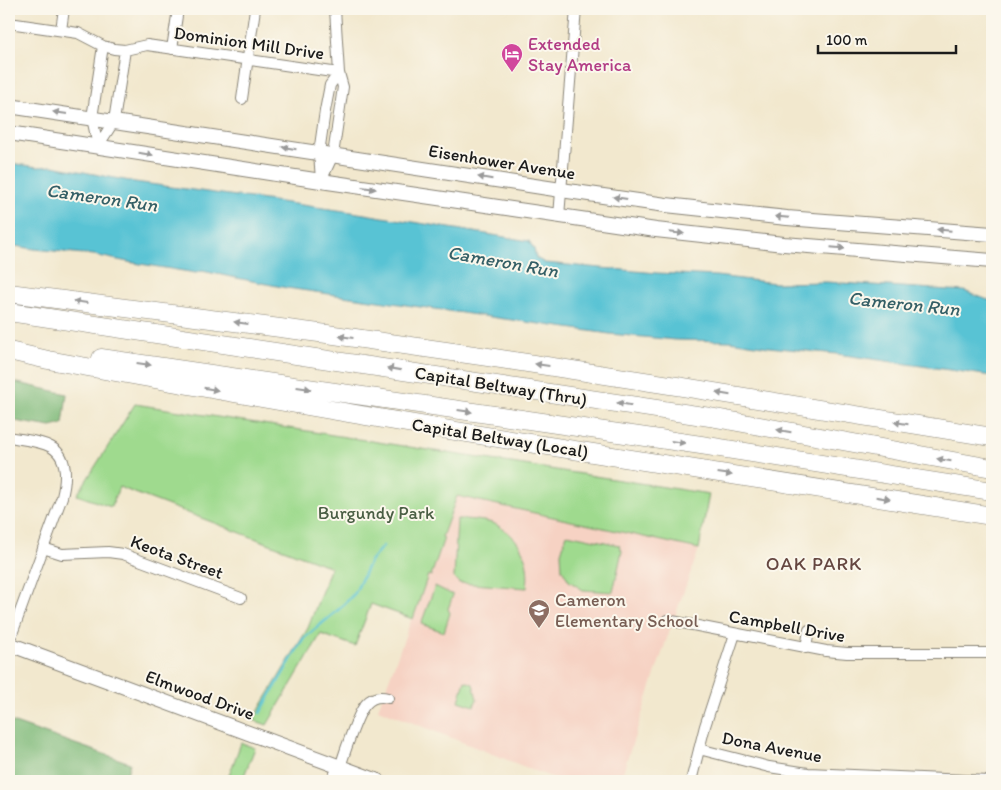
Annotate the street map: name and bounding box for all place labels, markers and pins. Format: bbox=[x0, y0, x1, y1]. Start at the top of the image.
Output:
place label: Extended Stay America bbox=[528, 33, 632, 76]
hotel icon: Extended Stay America bbox=[500, 42, 524, 73]
place label: Cameron Elementary School bbox=[555, 589, 699, 632]
school or university icon: Cameron Elementary School bbox=[527, 598, 551, 629]

